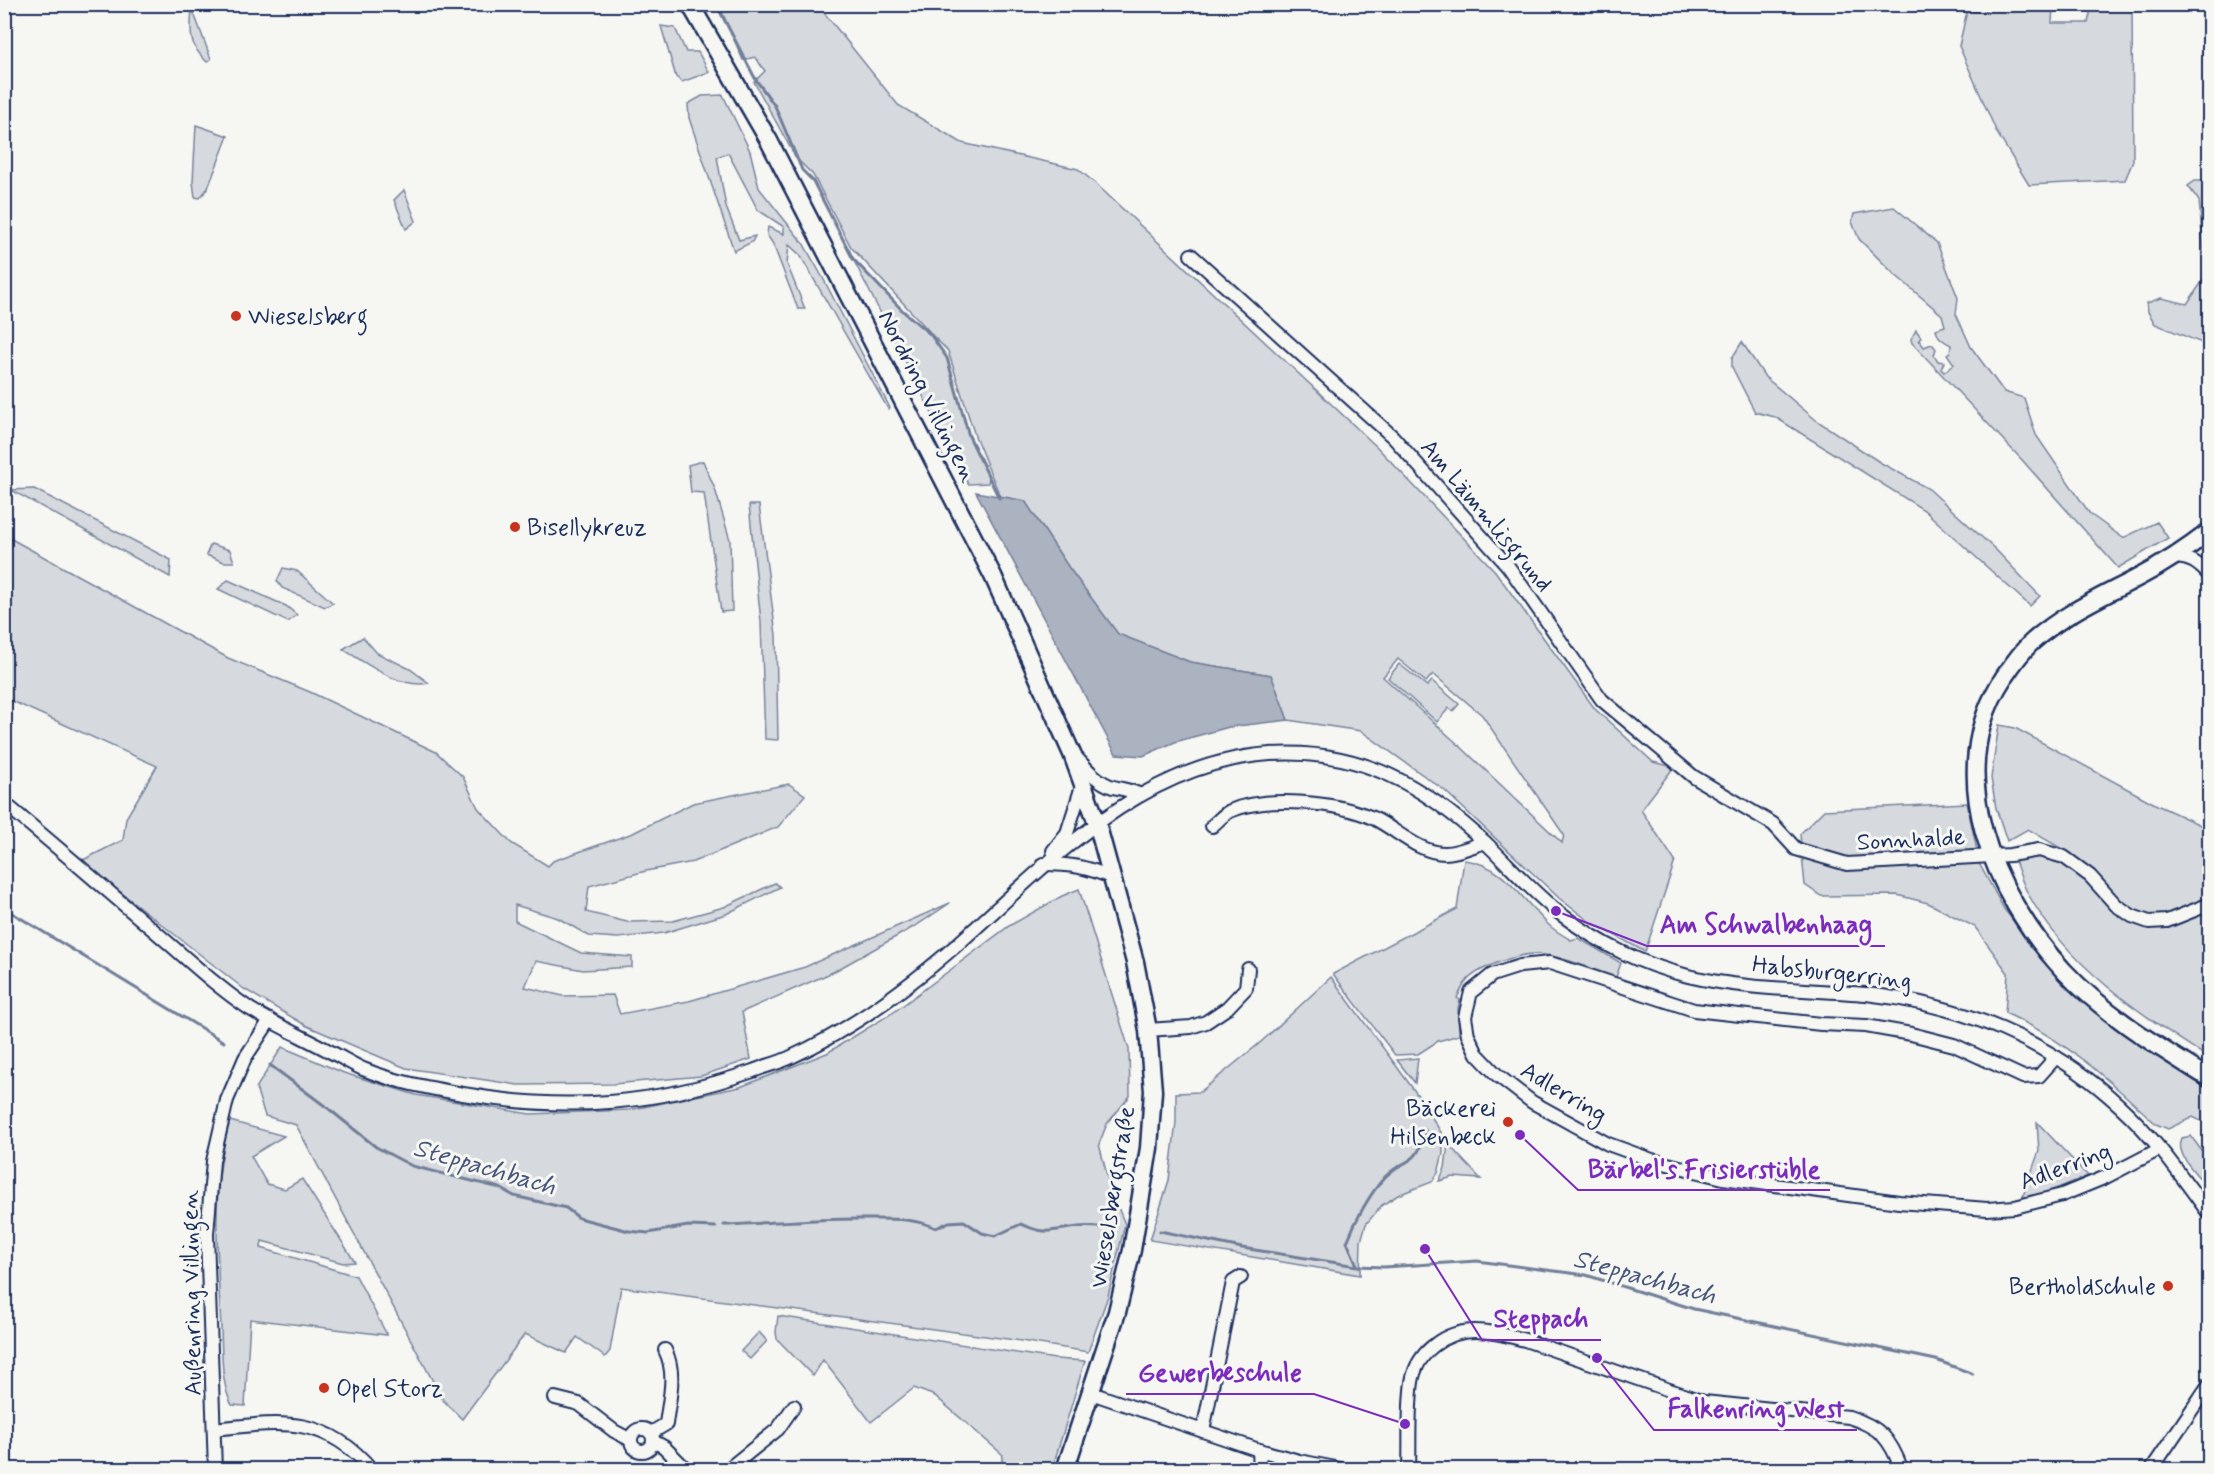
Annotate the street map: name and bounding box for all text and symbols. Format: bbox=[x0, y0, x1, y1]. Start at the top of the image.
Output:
place label: Wieselsberg bbox=[248, 302, 368, 336]
street label: Nordring Villingen bbox=[867, 305, 983, 489]
marker: Wieselsberg bbox=[229, 309, 243, 323]
street label: Am Lämmlisgrund bbox=[1411, 433, 1559, 601]
place label: Bisellykreuz bbox=[527, 513, 647, 544]
marker: Bisellykreuz bbox=[508, 520, 522, 534]
street label: Sonnhalde bbox=[1856, 822, 1966, 859]
callout: Am Schwalbenhaag bbox=[1647, 902, 1885, 946]
text: Am Schwalbenhaag bbox=[1660, 909, 1872, 946]
street label: Habsburgerring bbox=[1750, 950, 1913, 999]
street label: Adlerring bbox=[1513, 1055, 1612, 1133]
place label: Bäckerei Hilsenbeck bbox=[1390, 1094, 1496, 1153]
street label: Wieselsbergstraße bbox=[1084, 1104, 1146, 1291]
marker: Bäckerei Hilsenbeck bbox=[1501, 1115, 1515, 1129]
water label: Steppachbach bbox=[409, 1131, 560, 1204]
street label: Adlerring bbox=[2015, 1137, 2116, 1200]
callout: Bärbel's Frisierstüble bbox=[1578, 1146, 1830, 1190]
text: Bärbel's Frisierstüble bbox=[1588, 1154, 1821, 1188]
street label: Außenring Villingen bbox=[175, 1190, 213, 1396]
water label: Steppachbach bbox=[1569, 1243, 1720, 1313]
place label: Bertholdschule bbox=[2009, 1272, 2156, 1303]
marker: Bertholdschule bbox=[2161, 1279, 2175, 1293]
callout: Steppach bbox=[1482, 1296, 1601, 1340]
text: Steppach bbox=[1494, 1303, 1588, 1337]
callout: Gewerbeschule bbox=[1126, 1350, 1314, 1394]
text: Gewerbeschule bbox=[1138, 1357, 1302, 1391]
place label: Opel Storz bbox=[336, 1374, 443, 1405]
marker: Opel Storz bbox=[317, 1381, 331, 1395]
callout: Falkenring West bbox=[1654, 1386, 1857, 1430]
text: Falkenring West bbox=[1668, 1393, 1845, 1428]

